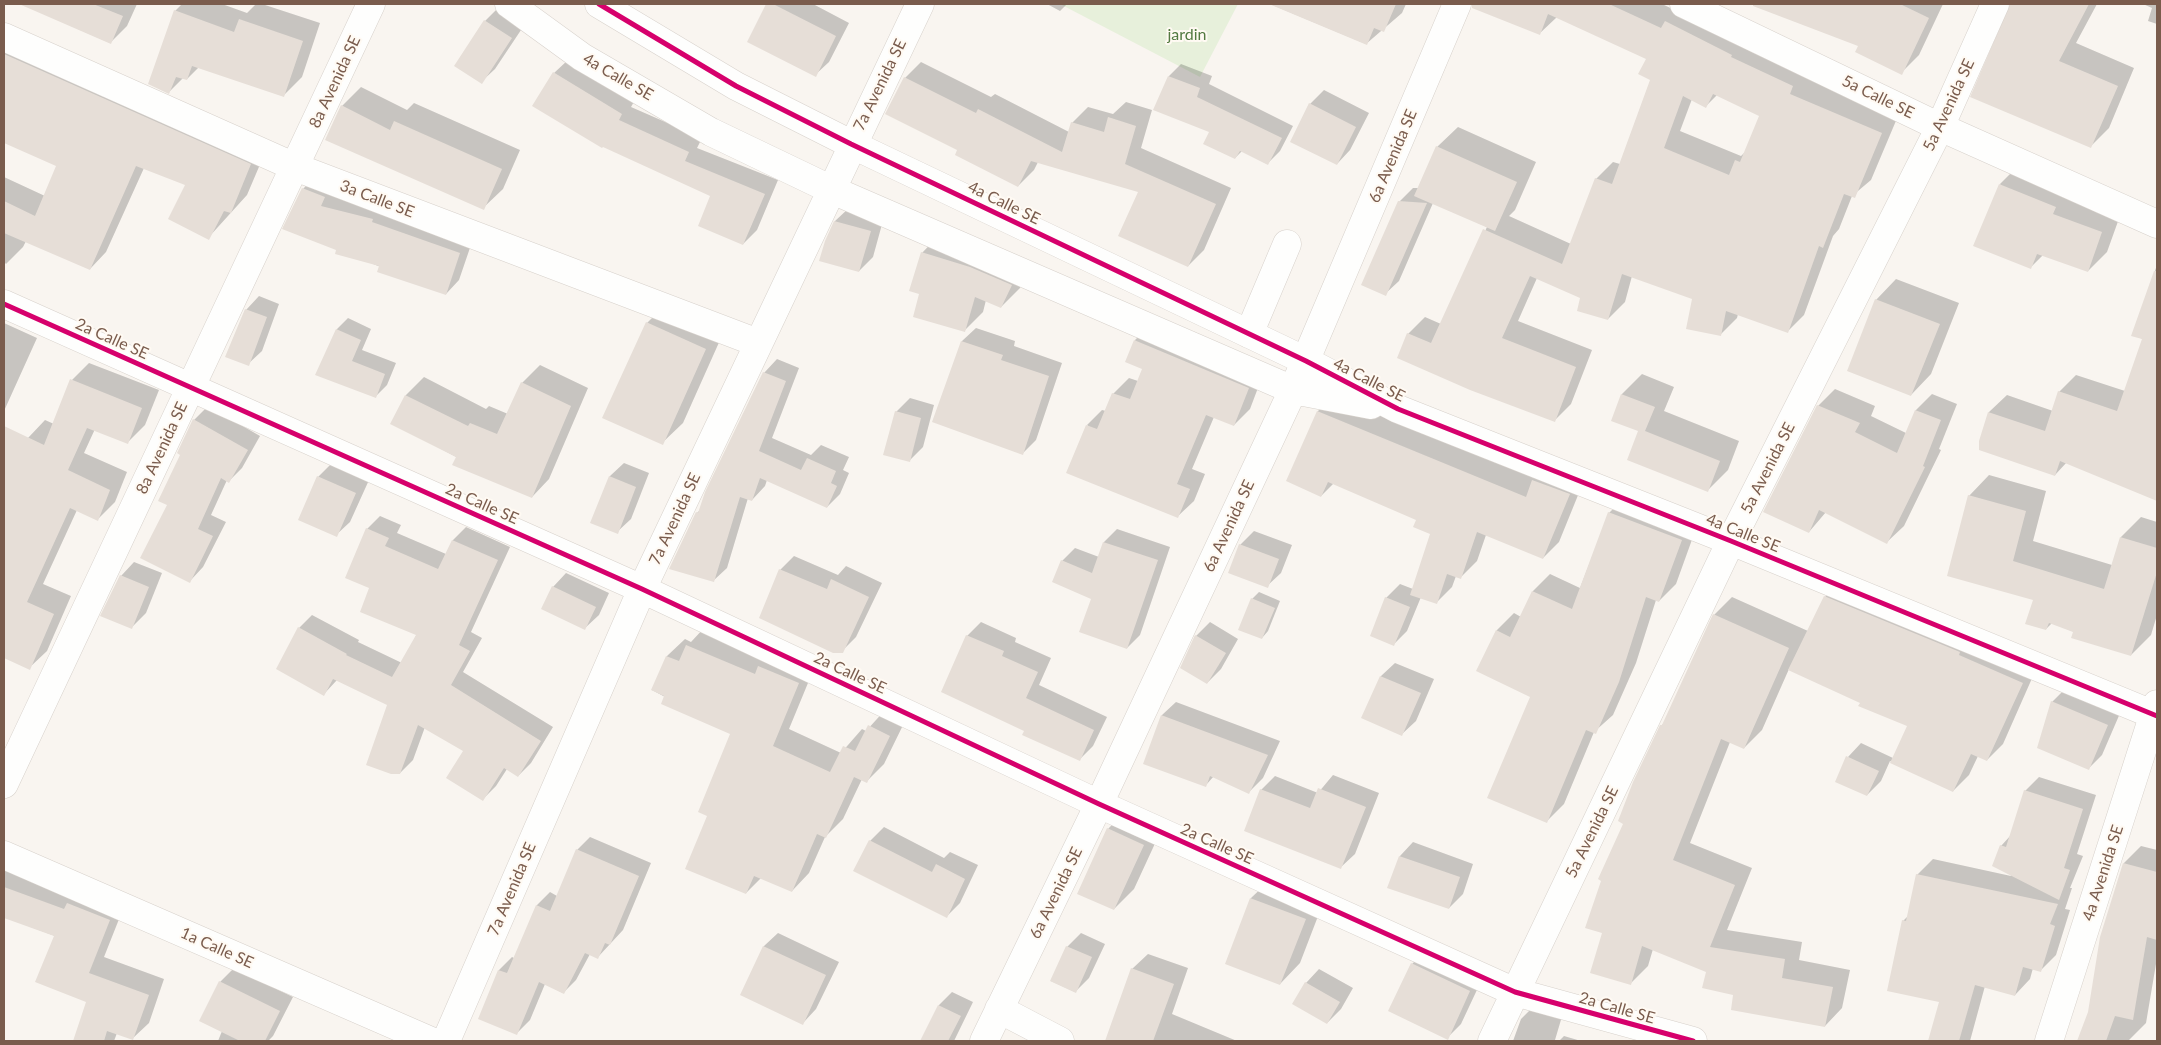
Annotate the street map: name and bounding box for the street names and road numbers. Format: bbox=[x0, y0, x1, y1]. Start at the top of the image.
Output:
street label: 8a Avenida SE bbox=[305, 33, 365, 131]
street label: 7a Avenida SE bbox=[850, 36, 910, 134]
street label: 4a Calle SE bbox=[579, 49, 657, 105]
street label: 5a Avenida SE bbox=[1919, 56, 1979, 154]
street label: 5a Calle SE bbox=[1839, 71, 1917, 123]
street label: 6a Avenida SE bbox=[1365, 106, 1421, 206]
street label: 3a Calle SE bbox=[337, 176, 417, 222]
street label: 4a Calle SE bbox=[965, 177, 1043, 229]
street label: 2a Calle SE bbox=[72, 314, 152, 364]
street label: 4a Calle SE bbox=[1330, 354, 1408, 406]
street label: 8a Avenida SE bbox=[132, 399, 192, 497]
street label: 5a Avenida SE bbox=[1737, 419, 1799, 517]
street label: 7a Avenida SE bbox=[645, 470, 705, 568]
street label: 6a Avenida SE bbox=[1199, 477, 1259, 575]
street label: 2a Calle SE bbox=[442, 479, 522, 529]
street label: 4a Calle SE bbox=[1703, 509, 1783, 557]
street label: 2a Calle SE bbox=[811, 648, 889, 698]
street label: 5a Avenida SE bbox=[1562, 783, 1622, 881]
street label: 2a Calle SE bbox=[1177, 819, 1257, 869]
street label: 4a Avenida SE bbox=[2078, 823, 2128, 923]
street label: 7a Avenida SE bbox=[484, 839, 540, 939]
street label: 6a Avenida SE bbox=[1026, 844, 1086, 942]
street label: 1a Calle SE bbox=[177, 923, 257, 973]
street label: 2a Calle SE bbox=[1577, 988, 1657, 1028]

